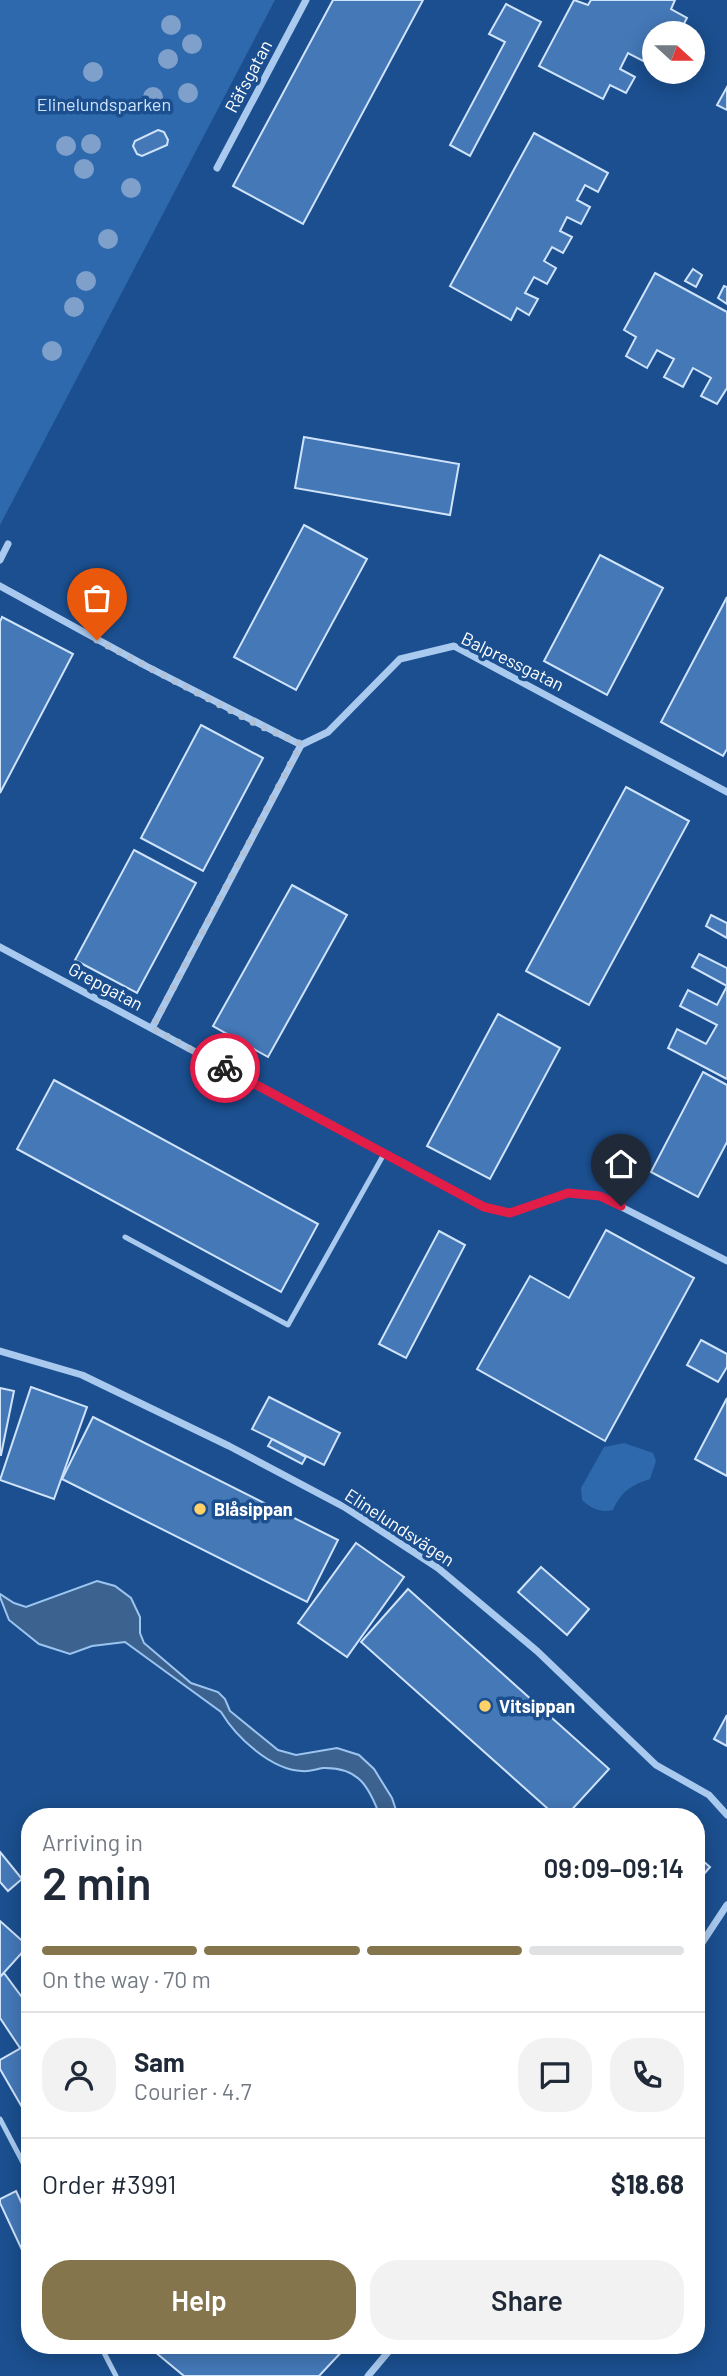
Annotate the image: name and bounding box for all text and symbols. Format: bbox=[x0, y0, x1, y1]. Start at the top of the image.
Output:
north arrow bbox=[642, 21, 705, 84]
map controls bbox=[642, 21, 705, 84]
street label: Räfsgatan bbox=[220, 36, 276, 116]
park label: Elinelundsparken bbox=[37, 93, 171, 115]
pin bbox=[67, 568, 127, 640]
icon: bag bbox=[78, 579, 116, 617]
street label: Balpressgatan bbox=[458, 627, 568, 695]
street label: Grepgatan bbox=[65, 957, 147, 1015]
courier bbox=[190, 1033, 260, 1103]
icon: bike bbox=[206, 1049, 244, 1087]
pin bbox=[591, 1134, 651, 1206]
icon: home bbox=[602, 1145, 640, 1183]
street label: Elinelundsvägen bbox=[341, 1483, 459, 1571]
place label: Blåsippan bbox=[214, 1498, 292, 1520]
marker: Blåsippan bbox=[192, 1501, 208, 1517]
place label: Vitsippan bbox=[499, 1695, 575, 1717]
marker: Vitsippan bbox=[477, 1698, 493, 1714]
text: Arriving in bbox=[42, 1828, 143, 1856]
text: 09:09–09:14 bbox=[544, 1852, 684, 1883]
text: 2 min bbox=[42, 1854, 151, 1909]
text: On the way · 70 m bbox=[42, 1965, 211, 1993]
button: person bbox=[42, 2038, 116, 2112]
button: chat bbox=[518, 2038, 592, 2112]
button: phone bbox=[610, 2038, 684, 2112]
text: Sam bbox=[134, 2046, 185, 2077]
text: Courier · 4.7 bbox=[134, 2077, 252, 2105]
text: Order #3991 bbox=[42, 2168, 176, 2199]
text: $18.68 bbox=[611, 2168, 684, 2199]
button: Help bbox=[42, 2260, 356, 2340]
button: Share bbox=[370, 2260, 684, 2340]

